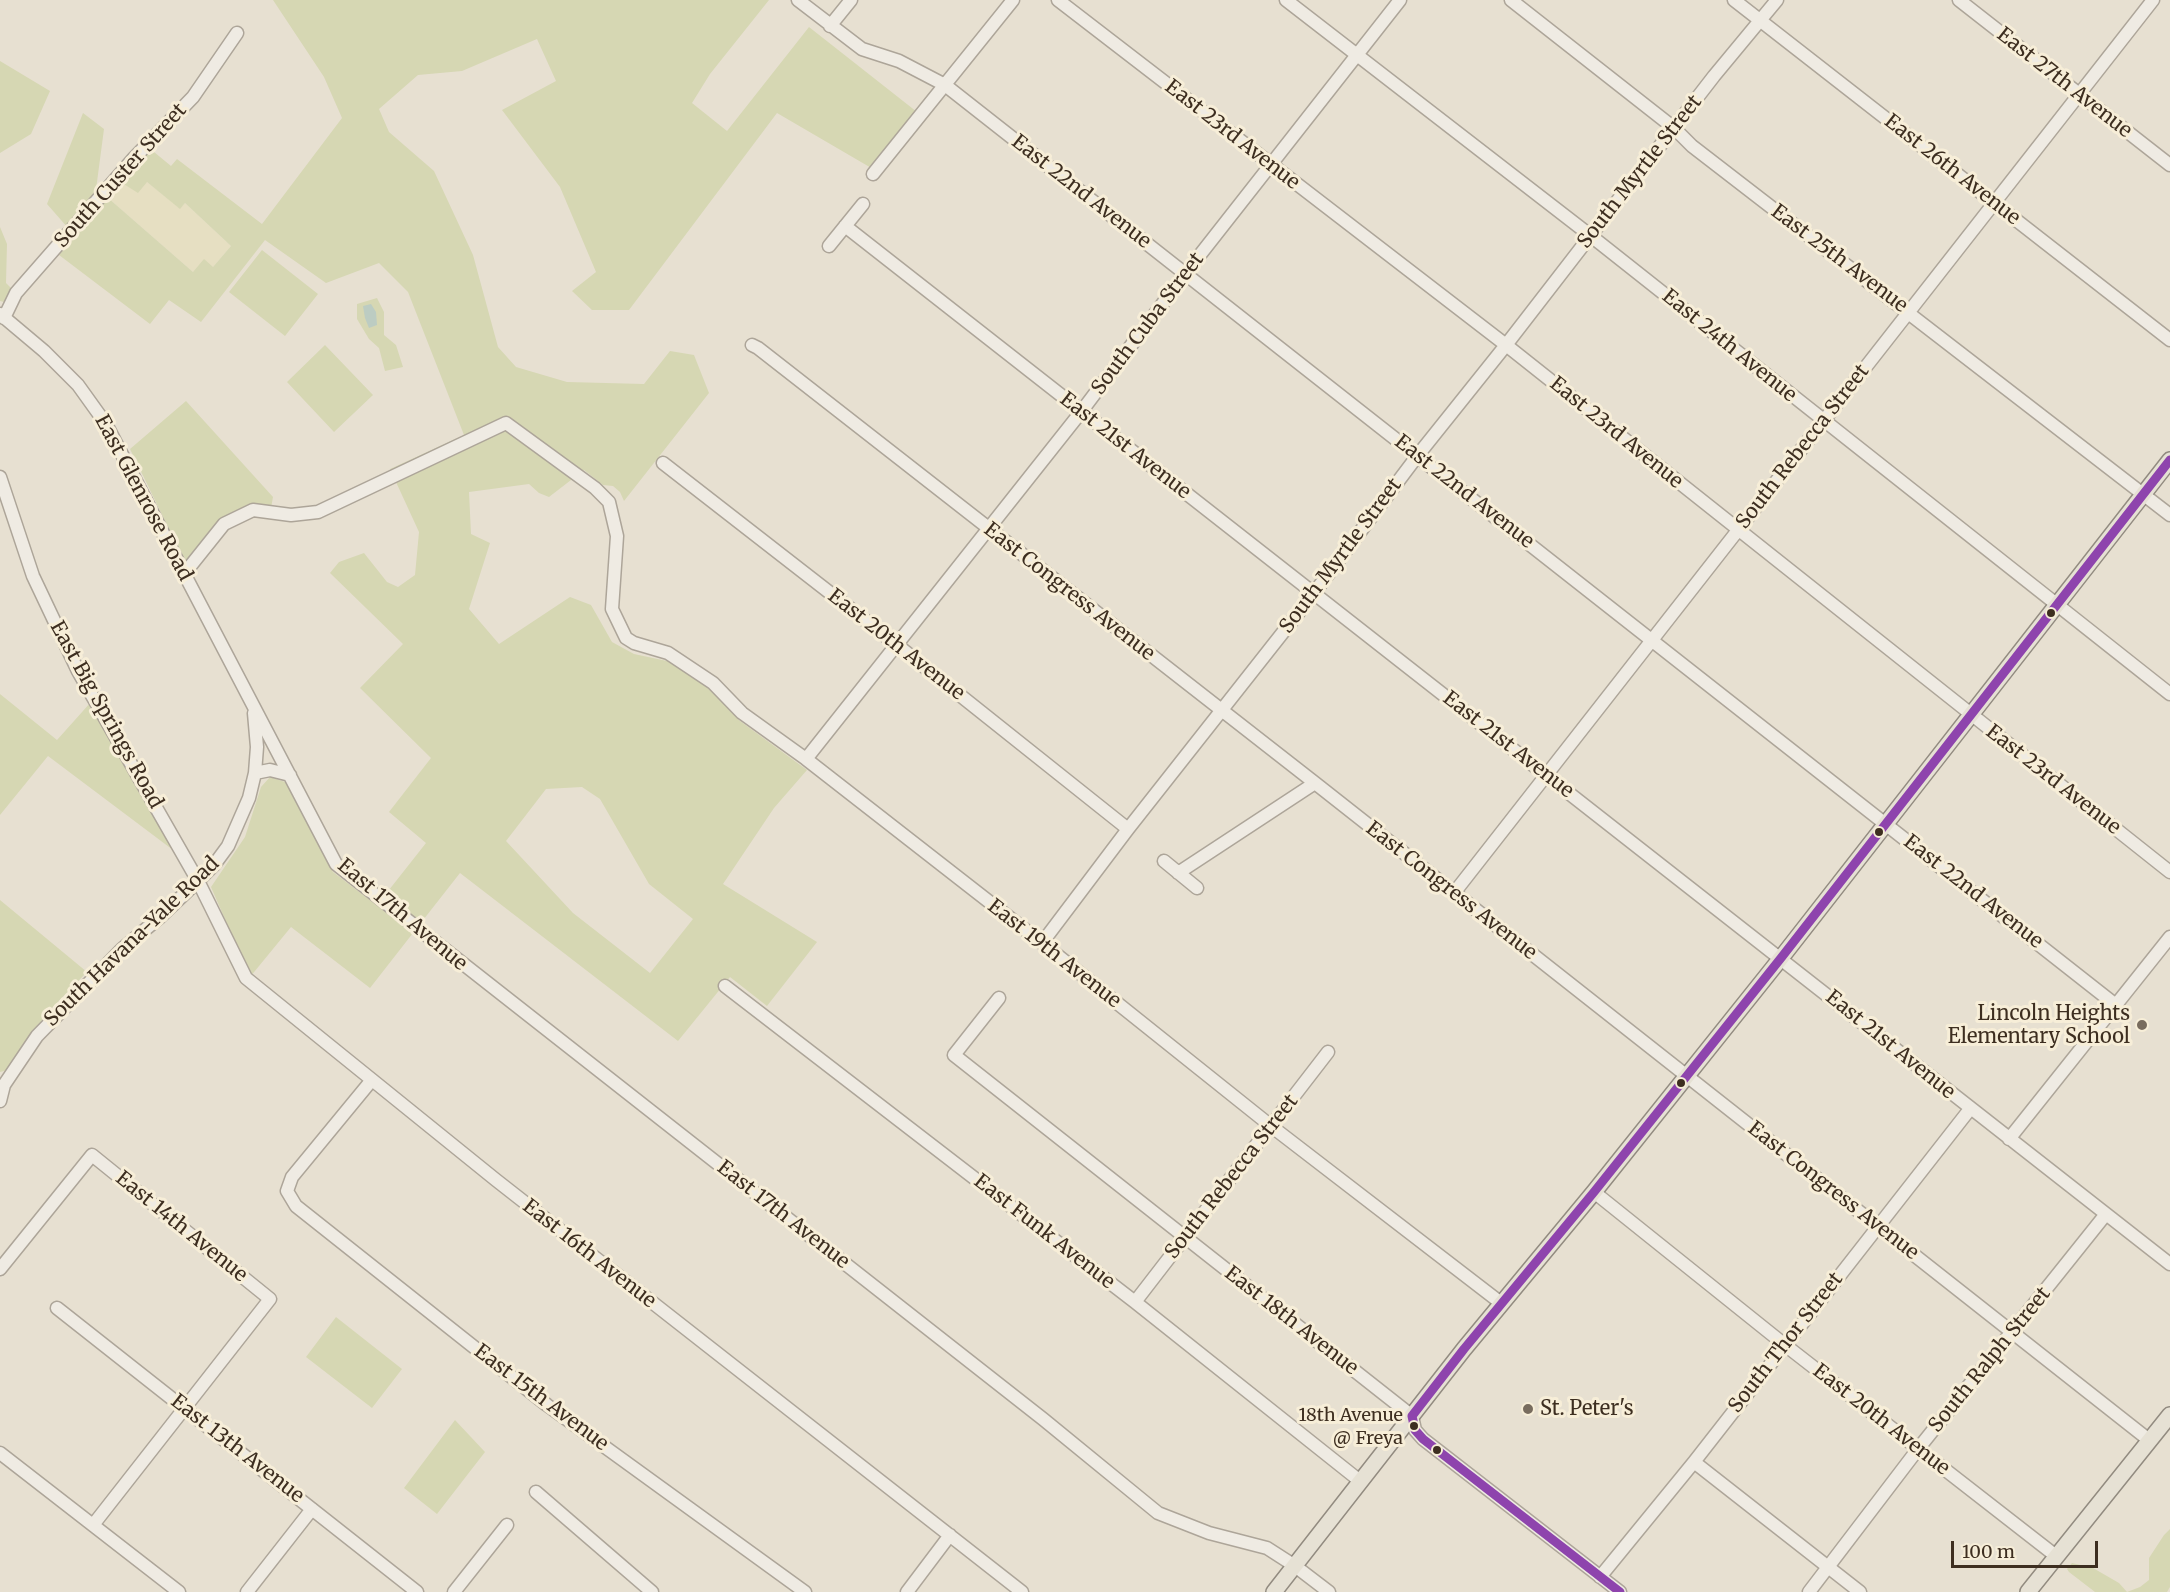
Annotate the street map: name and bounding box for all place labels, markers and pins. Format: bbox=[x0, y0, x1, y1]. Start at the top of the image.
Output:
unlabelled marker bbox=[2045, 607, 2057, 619]
unlabelled marker bbox=[1873, 826, 1885, 838]
place label: Lincoln Heights Elementary School bbox=[1948, 1002, 2130, 1049]
marker: Lincoln Heights Elementary School bbox=[2135, 1018, 2149, 1032]
unlabelled marker bbox=[1675, 1077, 1687, 1089]
place label: St. Peter's bbox=[1540, 1397, 1634, 1421]
marker: St. Peter's bbox=[1521, 1402, 1535, 1416]
place label: 18th Avenue @ Freya bbox=[1298, 1405, 1403, 1448]
marker: 18th Avenue @ Freya bbox=[1408, 1420, 1420, 1432]
unlabelled marker bbox=[1431, 1444, 1443, 1456]

